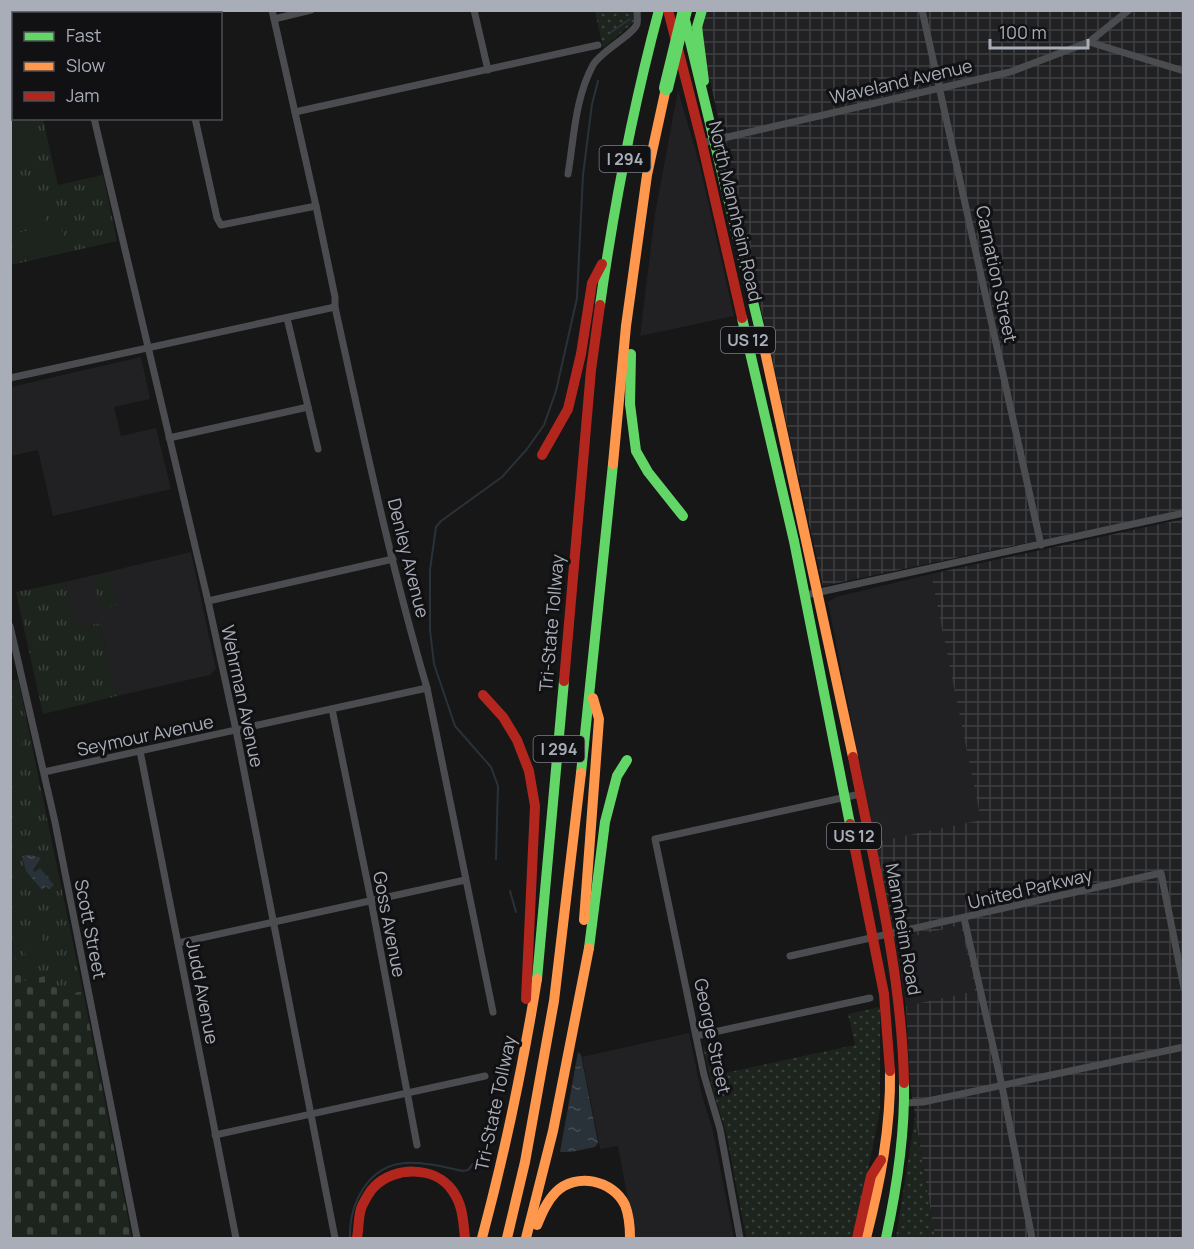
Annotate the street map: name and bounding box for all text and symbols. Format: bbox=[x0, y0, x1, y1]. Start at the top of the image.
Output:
legend bbox=[12, 12, 222, 120]
scale bar bbox=[990, 12, 1088, 50]
text: 100 m bbox=[999, 20, 1047, 44]
text: Fast bbox=[66, 23, 101, 47]
text: Slow bbox=[66, 53, 106, 77]
street label: Waveland Avenue bbox=[827, 53, 975, 109]
text: Jam bbox=[66, 83, 100, 107]
street label: North Mannheim Road bbox=[704, 118, 768, 304]
road number: I 294 bbox=[600, 146, 650, 172]
street label: Carnation Street bbox=[971, 203, 1023, 345]
road number: US 12 bbox=[721, 327, 775, 353]
street label: Denley Avenue bbox=[383, 496, 435, 620]
street label: Tri-State Tollway bbox=[533, 553, 569, 693]
street label: Wehrman Avenue bbox=[216, 623, 270, 769]
street label: Seymour Avenue bbox=[74, 709, 216, 761]
road number: I 294 bbox=[534, 736, 584, 762]
road number: US 12 bbox=[827, 823, 881, 849]
street label: Mannheim Road bbox=[881, 861, 927, 997]
street label: United Parkway bbox=[965, 862, 1095, 914]
street label: Goss Avenue bbox=[368, 869, 412, 979]
street label: Scott Street bbox=[70, 877, 112, 981]
street label: Judd Avenue bbox=[181, 938, 225, 1046]
street label: George Street bbox=[689, 976, 737, 1096]
street label: Tri-State Tollway bbox=[469, 1033, 521, 1173]

